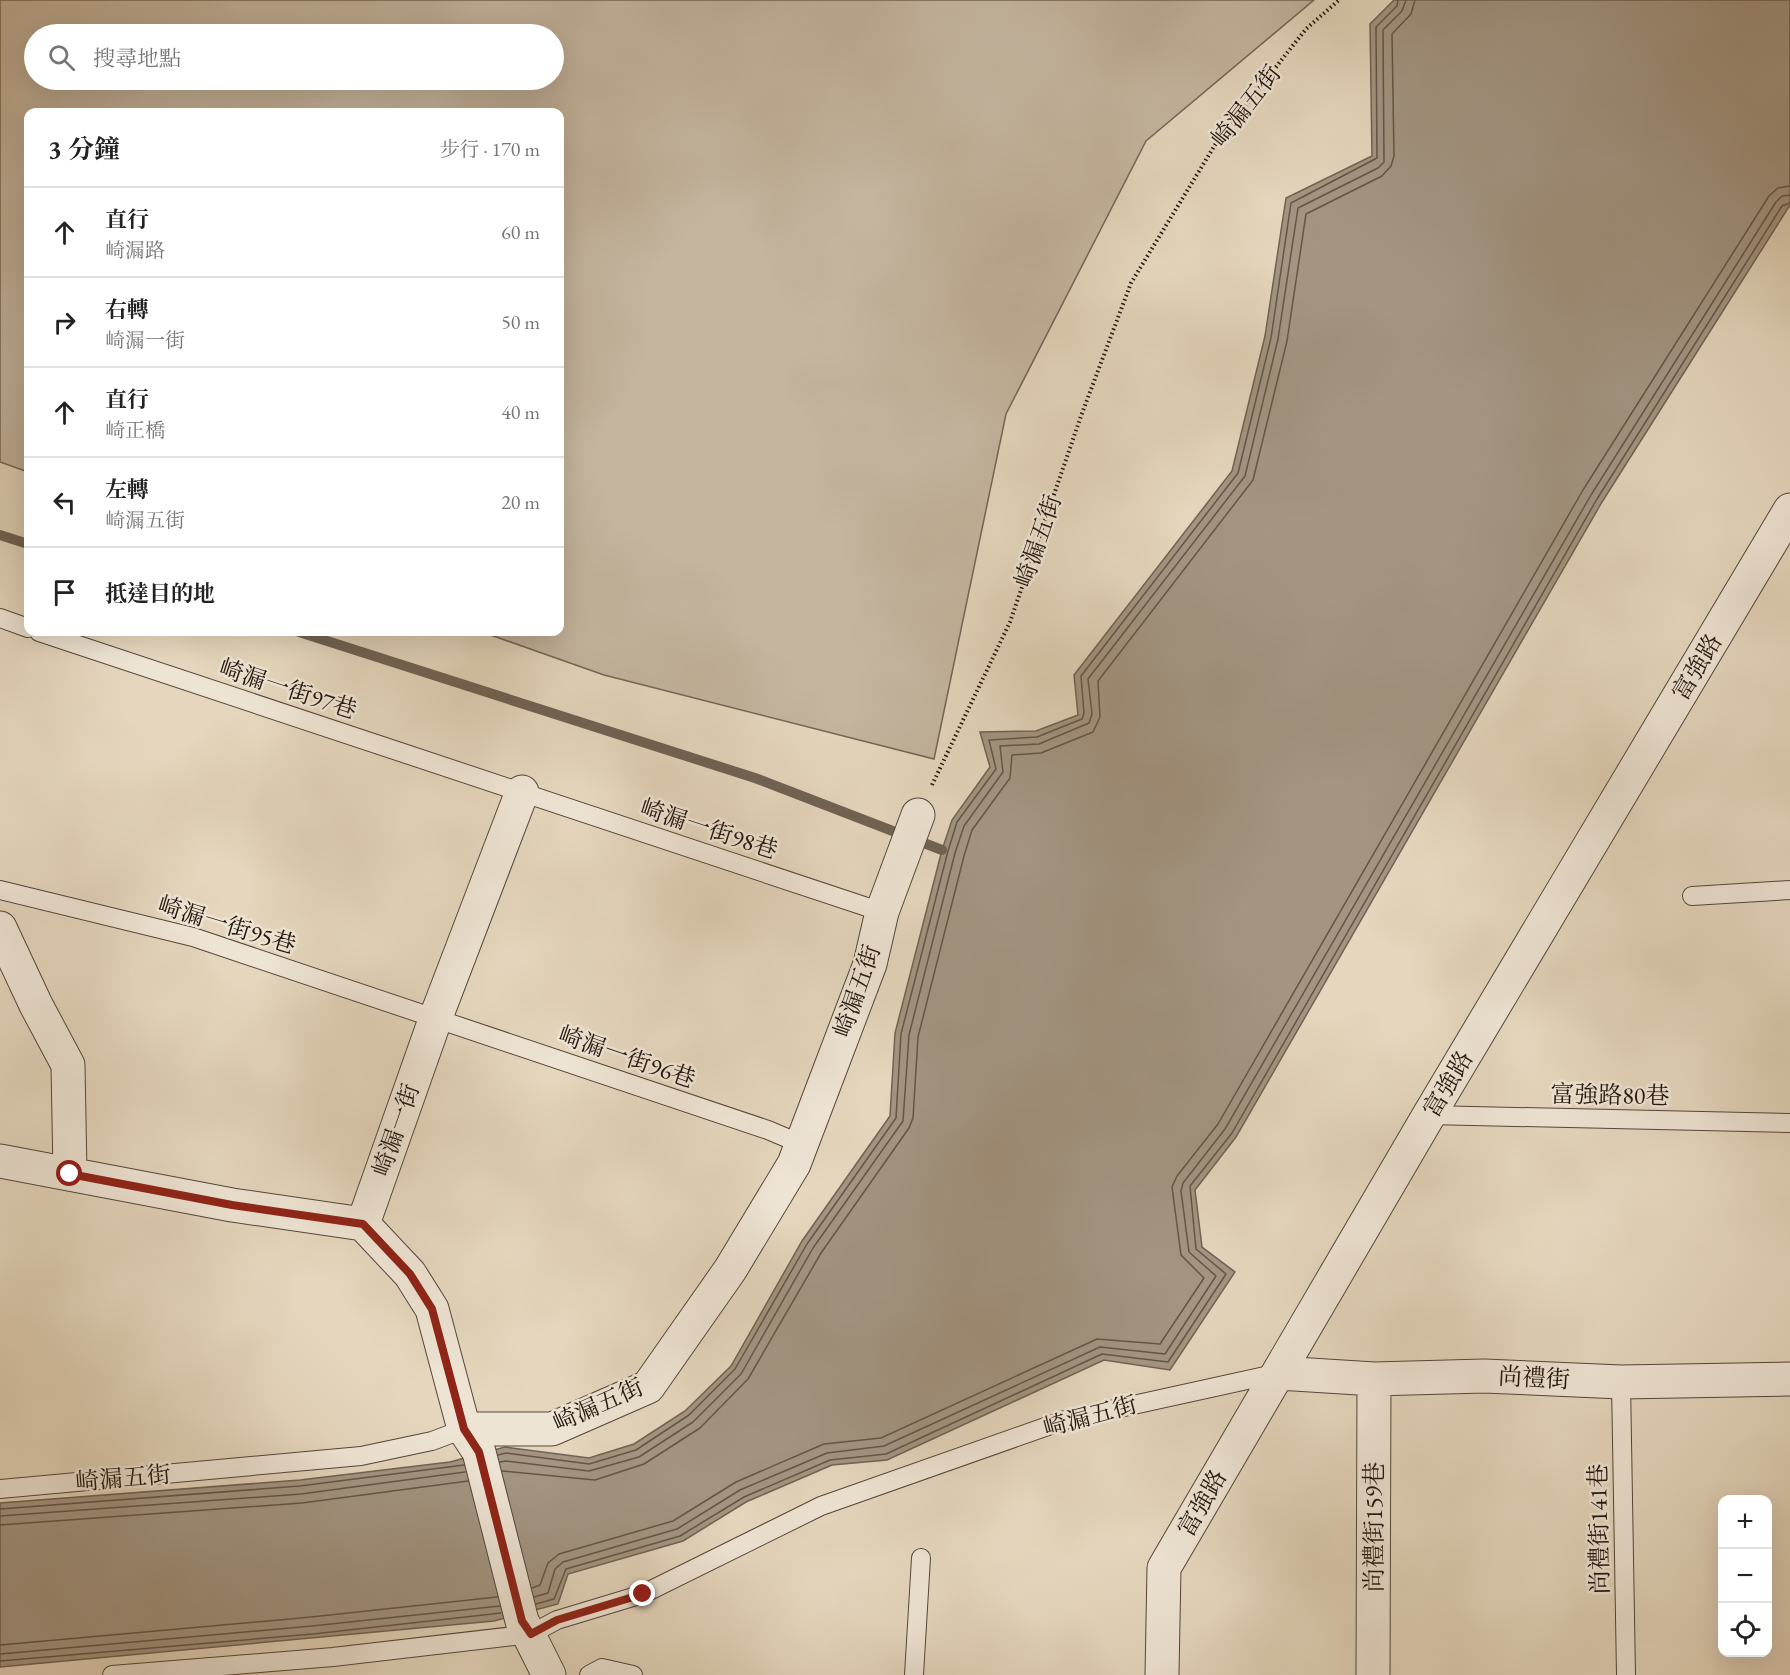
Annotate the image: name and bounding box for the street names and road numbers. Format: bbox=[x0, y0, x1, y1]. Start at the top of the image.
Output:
street label: 崎漏五街 bbox=[1204, 58, 1287, 153]
street label: 崎漏五街 bbox=[1007, 490, 1068, 591]
street label: 富強路 bbox=[1665, 628, 1728, 706]
street label: 崎漏一街97巷 bbox=[215, 652, 361, 725]
street label: 崎漏一街98巷 bbox=[636, 792, 782, 865]
street label: 崎漏一街95巷 bbox=[154, 889, 300, 960]
street label: 崎漏五街 bbox=[826, 940, 887, 1041]
street label: 崎漏一街96巷 bbox=[554, 1019, 700, 1094]
street label: 富強路 bbox=[1416, 1045, 1479, 1123]
street label: 富強路80巷 bbox=[1550, 1078, 1670, 1111]
street label: 崎漏一街 bbox=[365, 1079, 426, 1180]
street label: 尚禮街 bbox=[1497, 1360, 1571, 1395]
street label: 崎漏五街 bbox=[548, 1371, 648, 1438]
street label: 崎漏五街 bbox=[1039, 1388, 1140, 1443]
street label: 崎漏五街 bbox=[74, 1458, 172, 1497]
street label: 尚禮街159巷 bbox=[1358, 1462, 1389, 1592]
street label: 尚禮街141巷 bbox=[1582, 1463, 1615, 1595]
street label: 富強路 bbox=[1170, 1464, 1233, 1542]

